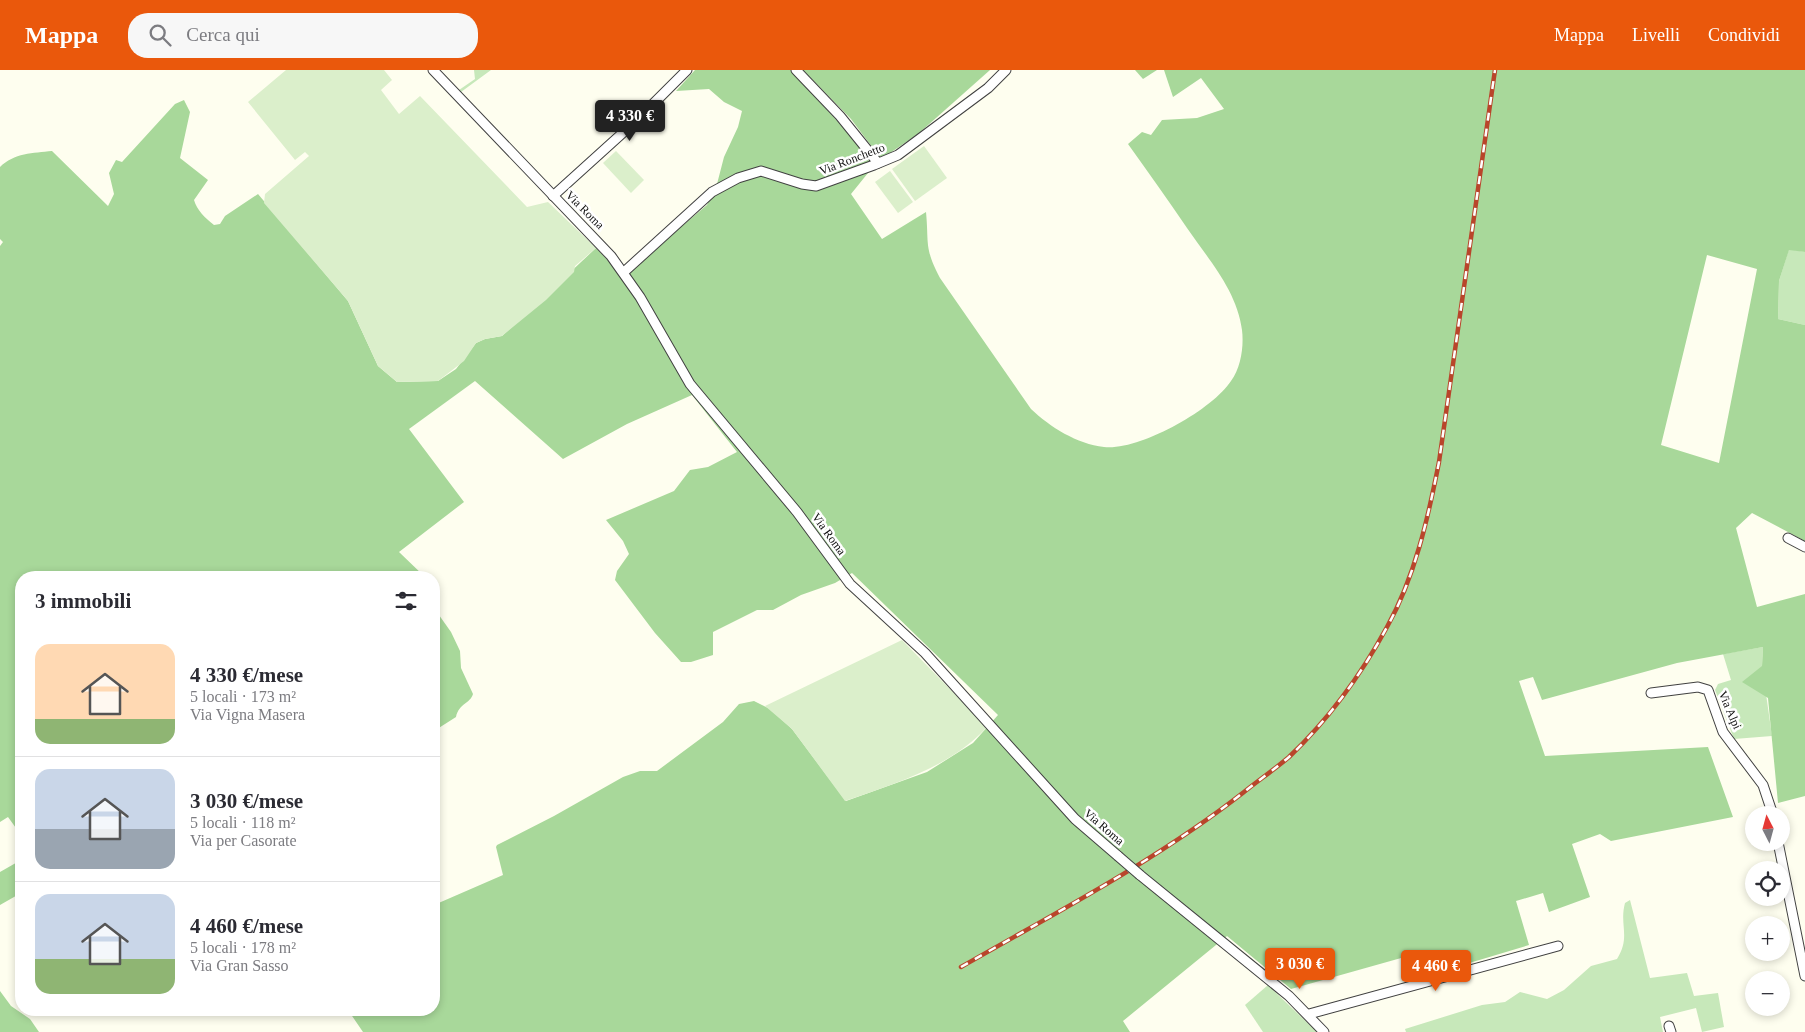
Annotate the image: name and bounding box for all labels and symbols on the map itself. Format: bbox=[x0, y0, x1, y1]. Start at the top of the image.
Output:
pin: 4 330 € bbox=[584, 100, 676, 142]
street label: Via Ronchetto bbox=[817, 140, 887, 178]
street label: Via Roma bbox=[563, 188, 607, 232]
street label: Via Roma bbox=[809, 510, 849, 558]
street label: Via Alpi bbox=[1716, 689, 1745, 732]
street label: Via Roma bbox=[1081, 806, 1127, 849]
north arrow bbox=[1745, 806, 1790, 851]
pin: 3 030 € bbox=[1254, 948, 1346, 990]
pin: 4 460 € bbox=[1390, 950, 1482, 992]

